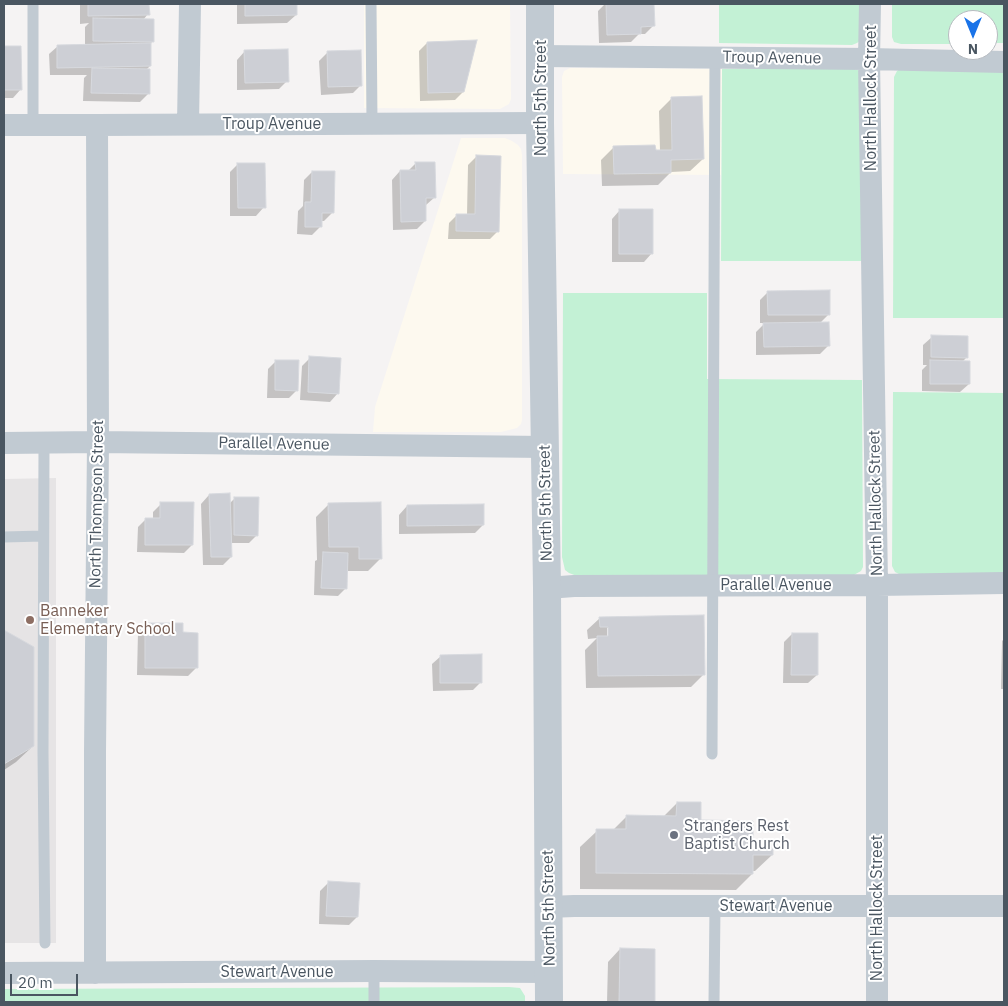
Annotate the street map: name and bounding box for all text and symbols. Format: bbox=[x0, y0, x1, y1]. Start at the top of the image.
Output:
north arrow bbox=[948, 10, 998, 60]
street label: North Hallock Street bbox=[861, 25, 881, 171]
street label: North 5th Street bbox=[531, 40, 551, 156]
text: N bbox=[968, 40, 978, 58]
street label: Troup Avenue bbox=[722, 48, 822, 68]
street label: Troup Avenue bbox=[223, 114, 321, 134]
street label: North Thompson Street bbox=[86, 420, 108, 588]
street label: North Hallock Street bbox=[865, 430, 887, 576]
street label: Parallel Avenue bbox=[218, 433, 330, 455]
street label: North 5th Street bbox=[535, 445, 557, 561]
street label: Parallel Avenue bbox=[720, 575, 832, 595]
place label: Banneker Elementary School bbox=[40, 601, 175, 639]
marker: Banneker Elementary School bbox=[24, 614, 36, 626]
place label: Strangers Rest Baptist Church bbox=[684, 816, 790, 854]
marker: Strangers Rest Baptist Church bbox=[668, 829, 680, 841]
street label: North Hallock Street bbox=[867, 835, 887, 981]
street label: North 5th Street bbox=[538, 850, 560, 966]
street label: Stewart Avenue bbox=[720, 896, 832, 916]
street label: Stewart Avenue bbox=[221, 962, 333, 982]
scale bar bbox=[12, 964, 80, 996]
text: 20 m bbox=[18, 973, 53, 992]

